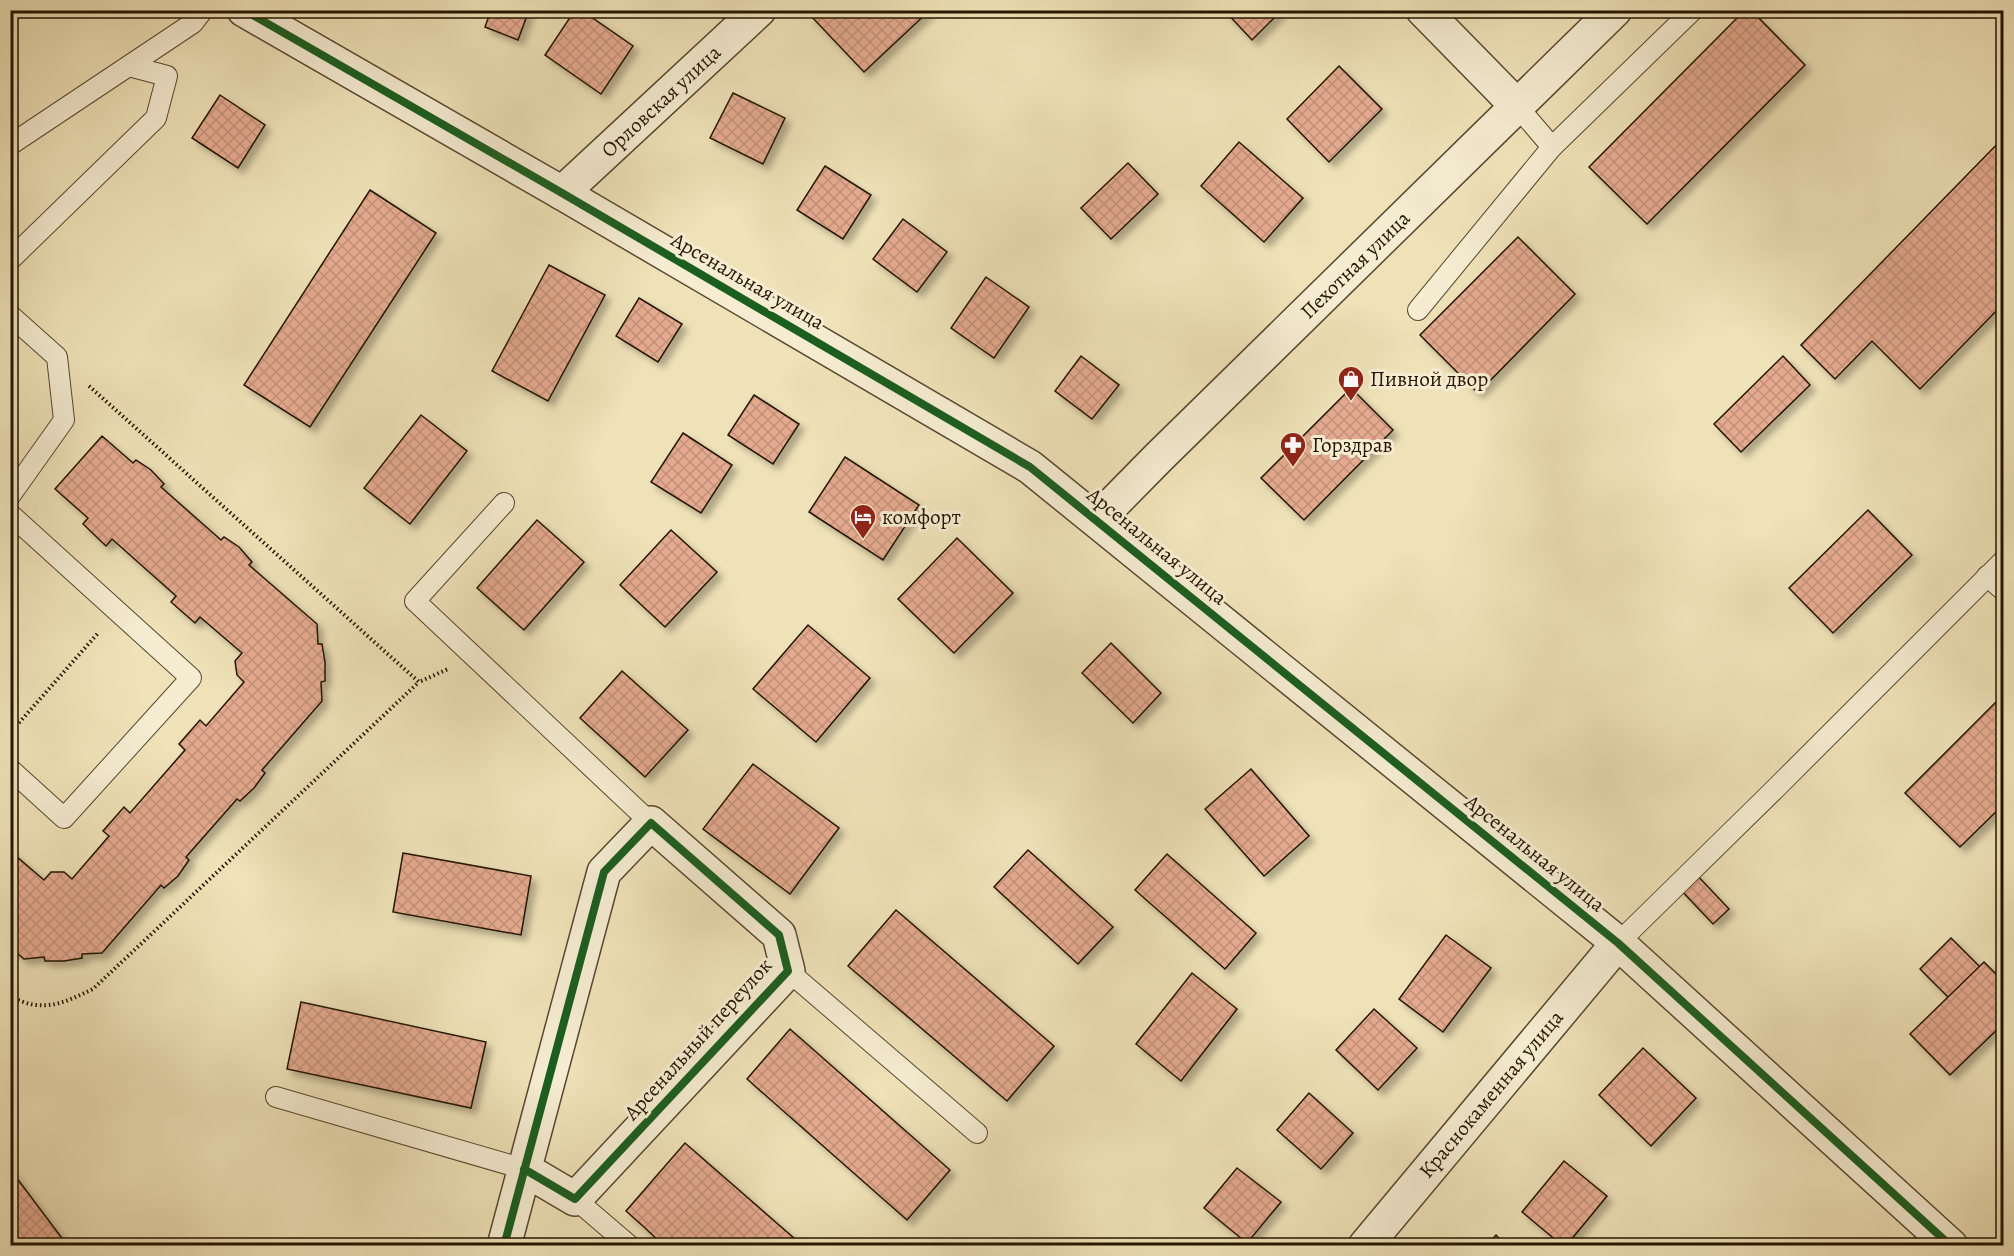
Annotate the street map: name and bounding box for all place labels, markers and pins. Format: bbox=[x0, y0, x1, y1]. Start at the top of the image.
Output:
shop icon: Пивной двор bbox=[1336, 364, 1366, 402]
place label: Пивной двор bbox=[1370, 365, 1488, 393]
pharmacy icon: Горздрав bbox=[1278, 430, 1308, 468]
place label: Горздрав bbox=[1312, 431, 1393, 459]
hotel icon: комфорт bbox=[848, 502, 878, 540]
place label: комфорт bbox=[882, 503, 961, 531]

